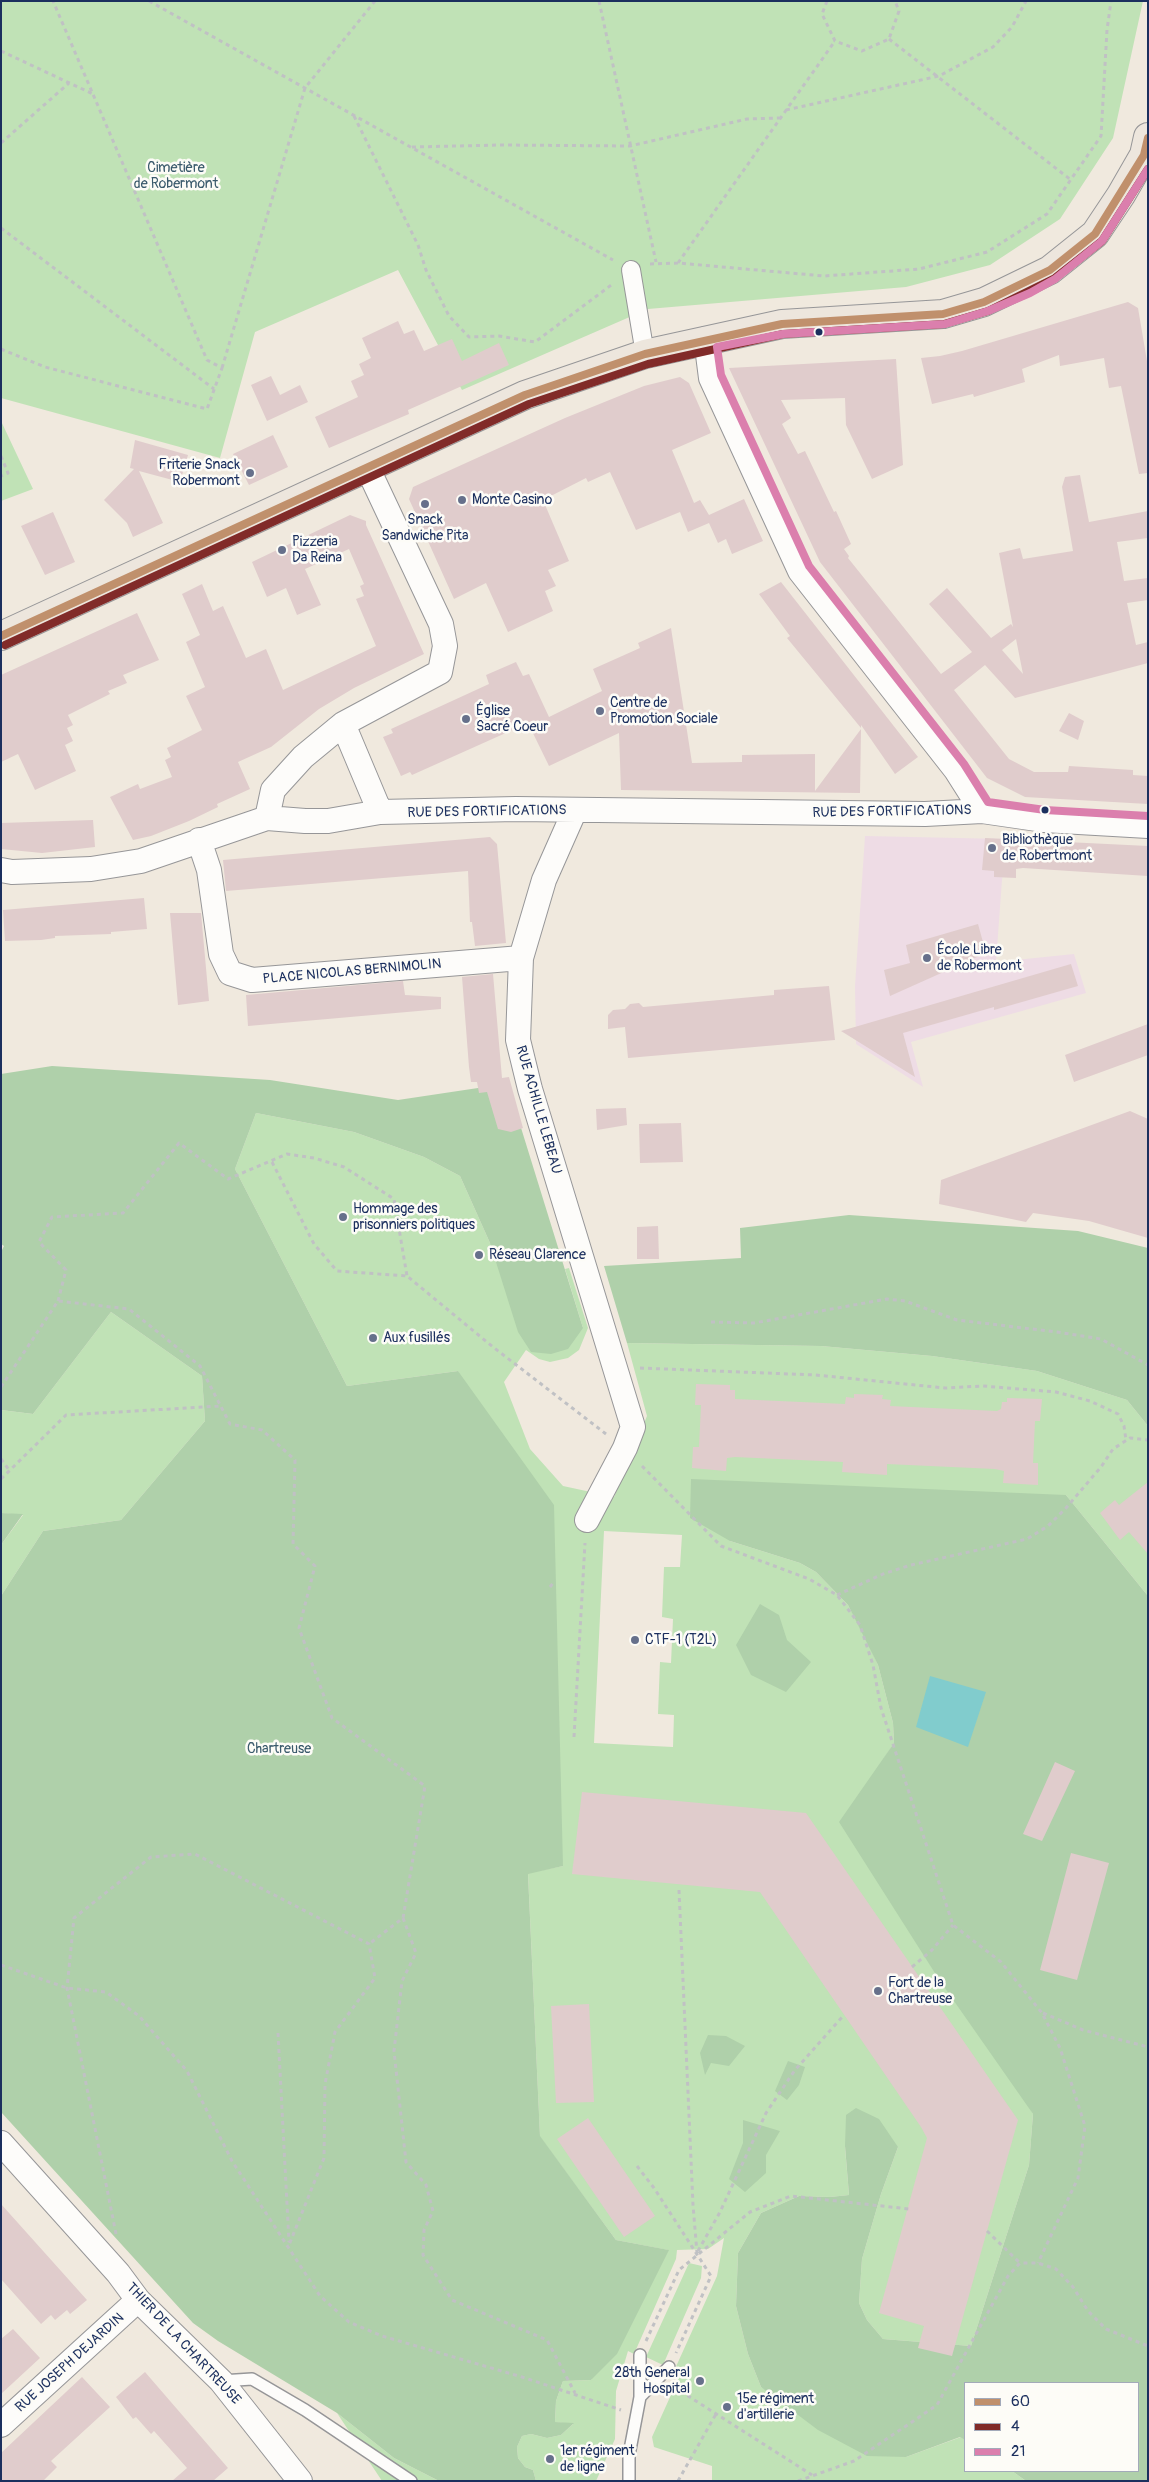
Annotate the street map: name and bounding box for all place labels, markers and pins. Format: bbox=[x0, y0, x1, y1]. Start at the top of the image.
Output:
unlabelled marker bbox=[814, 327, 824, 337]
place label: Friterie Snack Robermont bbox=[159, 457, 240, 490]
marker: Friterie Snack Robermont bbox=[244, 467, 256, 479]
place label: Monte Casino bbox=[472, 492, 552, 508]
marker: Monte Casino bbox=[456, 494, 468, 506]
marker: Snack Sandwiche Pita bbox=[419, 498, 431, 510]
place label: Snack Sandwiche Pita bbox=[382, 512, 468, 544]
place label: Pizzeria Da Reina bbox=[292, 534, 342, 566]
marker: Pizzeria Da Reina bbox=[276, 544, 288, 556]
place label: Centre de Promotion Sociale bbox=[610, 695, 718, 728]
place label: Église Sacré Coeur bbox=[476, 703, 548, 736]
marker: Centre de Promotion Sociale bbox=[594, 705, 606, 717]
marker: Église Sacré Coeur bbox=[460, 713, 472, 725]
unlabelled marker bbox=[1040, 805, 1050, 815]
place label: Bibliothèque de Robertmont bbox=[1002, 832, 1092, 864]
marker: Bibliothèque de Robertmont bbox=[986, 842, 998, 854]
place label: École Libre de Robermont bbox=[937, 942, 1022, 974]
marker: École Libre de Robermont bbox=[921, 952, 933, 964]
place label: Hommage des prisonniers politiques bbox=[353, 1201, 475, 1234]
marker: Hommage des prisonniers politiques bbox=[337, 1211, 349, 1223]
place label: Réseau Clarence bbox=[489, 1247, 586, 1263]
marker: Réseau Clarence bbox=[473, 1249, 485, 1261]
place label: Aux fusillés bbox=[383, 1330, 450, 1346]
marker: Aux fusillés bbox=[367, 1332, 379, 1344]
place label: CTF-1 (T2L) bbox=[645, 1632, 717, 1648]
marker: CTF-1 (T2L) bbox=[629, 1634, 641, 1646]
place label: Fort de la Chartreuse bbox=[888, 1975, 952, 2008]
marker: Fort de la Chartreuse bbox=[872, 1985, 884, 1997]
place label: 28th General Hospital bbox=[614, 2365, 690, 2398]
marker: 28th General Hospital bbox=[694, 2375, 706, 2387]
place label: 15e régiment d'artillerie bbox=[737, 2391, 814, 2424]
marker: 15e régiment d'artillerie bbox=[721, 2401, 733, 2413]
place label: 1er régiment de ligne bbox=[560, 2443, 635, 2476]
marker: 1er régiment de ligne bbox=[544, 2453, 556, 2465]

